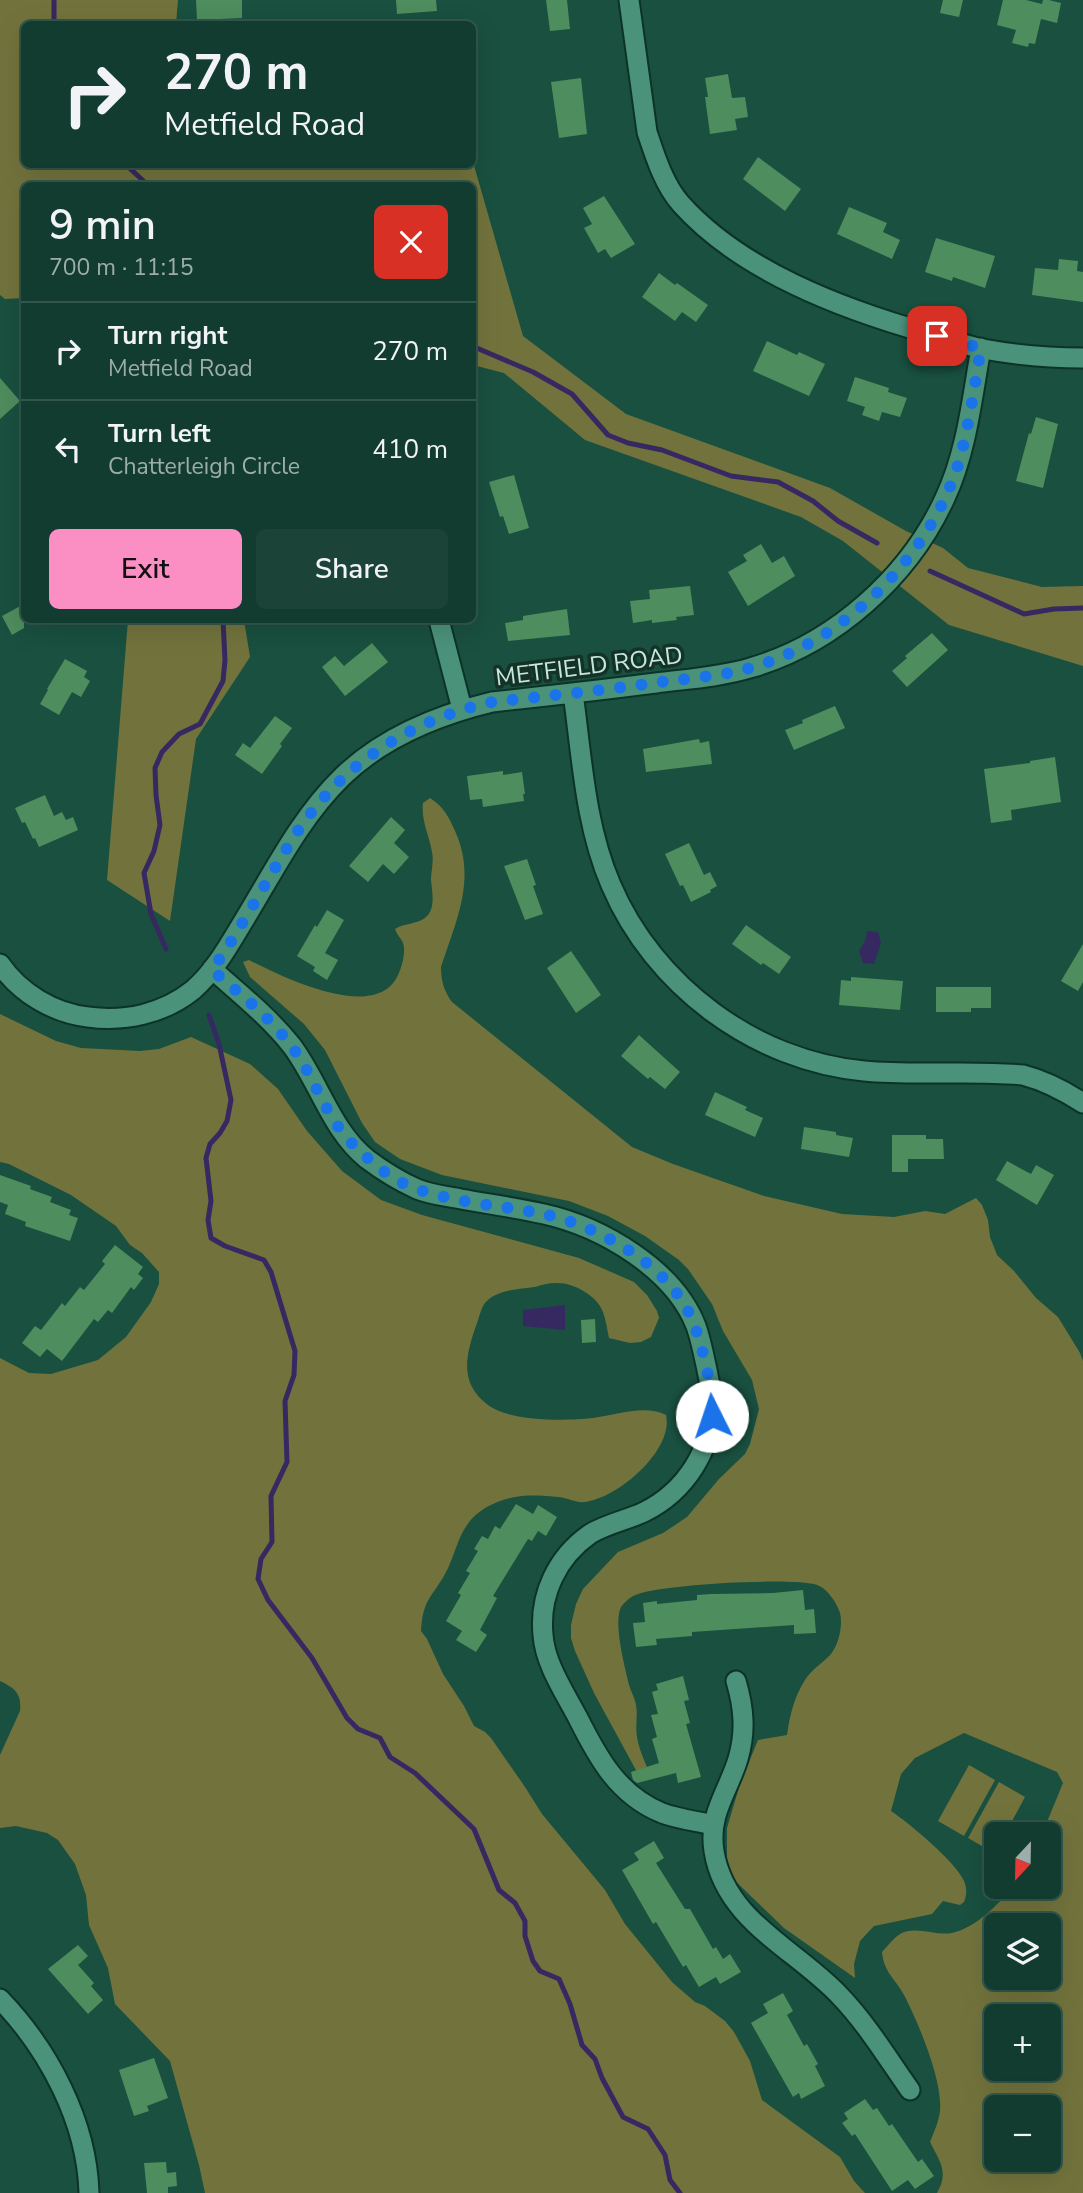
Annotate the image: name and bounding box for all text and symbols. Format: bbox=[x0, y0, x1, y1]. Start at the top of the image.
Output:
text: 270 m bbox=[164, 39, 308, 106]
icon: right bbox=[49, 49, 140, 140]
text: Metfield Road bbox=[164, 103, 365, 146]
text: 9 min bbox=[49, 197, 156, 254]
button: close bbox=[374, 205, 448, 279]
text: 700 m · 11:15 bbox=[49, 252, 194, 283]
pin bbox=[907, 306, 967, 366]
icon: arrive bbox=[918, 317, 956, 355]
text: Turn right bbox=[108, 318, 227, 353]
icon: right bbox=[49, 332, 87, 370]
text: 270 m bbox=[372, 334, 448, 369]
text: Metfield Road bbox=[108, 353, 253, 384]
text: Turn left bbox=[108, 416, 211, 451]
icon: left bbox=[49, 430, 87, 468]
text: 410 m bbox=[372, 432, 448, 467]
text: Chatterleigh Circle bbox=[108, 451, 300, 482]
button: Exit bbox=[49, 529, 242, 609]
button: Share bbox=[256, 529, 448, 609]
street label: METFIELD ROAD bbox=[494, 639, 684, 693]
position arrow bbox=[675, 1379, 749, 1453]
north arrow bbox=[984, 1822, 1060, 1899]
map controls bbox=[984, 1822, 1061, 2172]
button: layers bbox=[984, 1913, 1061, 1990]
button: + bbox=[984, 2004, 1061, 2081]
button: − bbox=[984, 2095, 1061, 2172]

